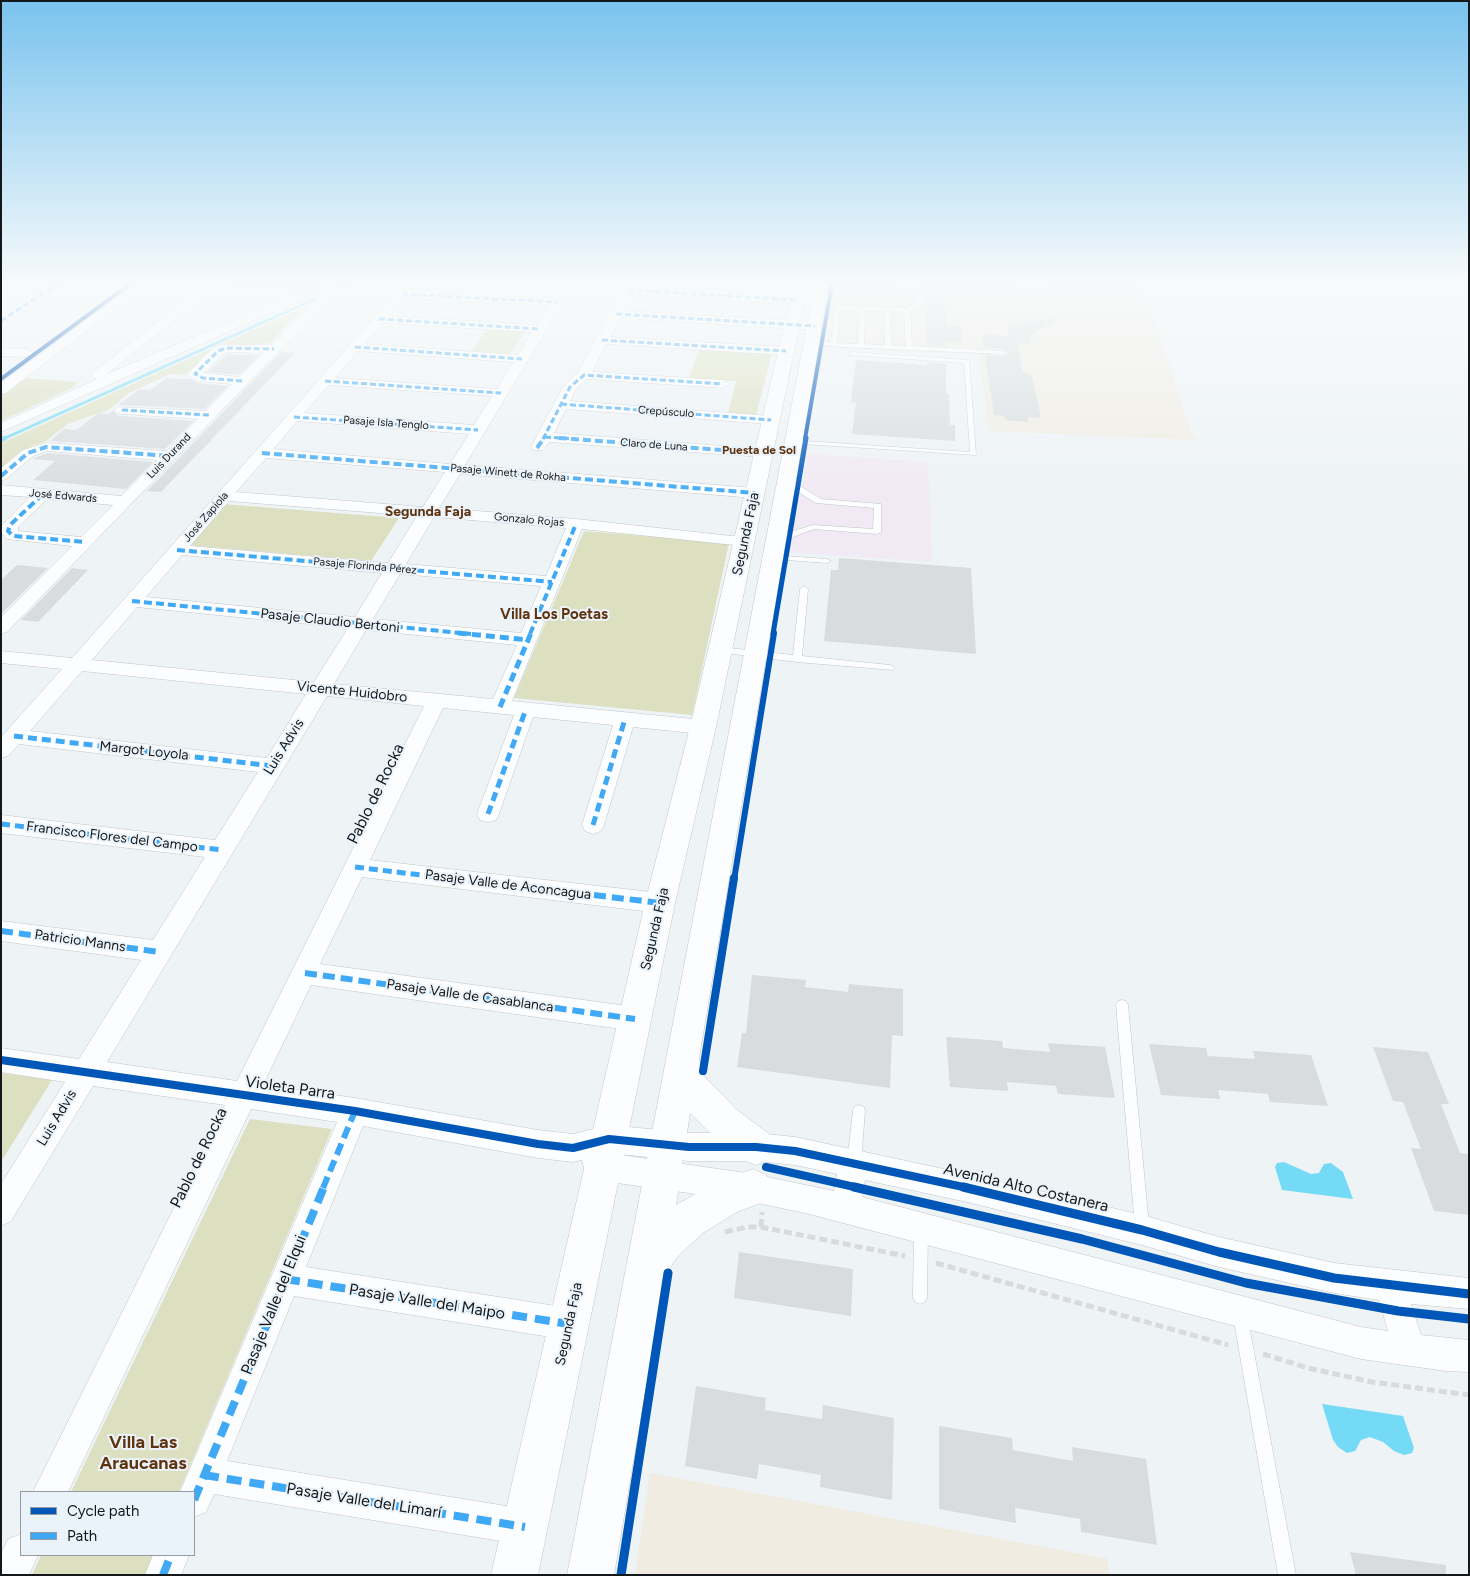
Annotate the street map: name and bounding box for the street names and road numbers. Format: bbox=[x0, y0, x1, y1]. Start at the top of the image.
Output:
street label: Crepúsculo bbox=[637, 403, 695, 421]
street label: Pasaje Isla Tenglo bbox=[343, 413, 429, 433]
street label: Luis Durand bbox=[144, 431, 194, 481]
street label: Claro de Luna bbox=[620, 436, 688, 454]
street label: Pasaje Winett de Rokha bbox=[450, 461, 566, 485]
street label: José Edwards bbox=[28, 486, 98, 506]
street label: José Zapiola bbox=[181, 489, 231, 545]
street label: Segunda Faja bbox=[729, 491, 763, 577]
street label: Gonzalo Rojas bbox=[493, 510, 565, 530]
street label: Pasaje Florinda Pérez bbox=[313, 555, 417, 577]
street label: Pasaje Claudio Bertoni bbox=[259, 605, 401, 637]
street label: Vicente Huidobro bbox=[296, 678, 408, 706]
street label: Luis Advis bbox=[260, 716, 308, 778]
street label: Margot Loyola bbox=[99, 738, 189, 764]
street label: Pablo de Rocka bbox=[343, 741, 409, 847]
street label: Francisco Flores del Campo bbox=[25, 818, 199, 856]
street label: Pasaje Valle de Aconcagua bbox=[424, 866, 592, 904]
street label: Segunda Faja bbox=[637, 886, 673, 972]
street label: Patricio Manns bbox=[33, 926, 127, 956]
street label: Pasaje Valle de Casablanca bbox=[385, 976, 555, 1016]
street label: Violeta Parra bbox=[244, 1072, 336, 1104]
street label: Luis Advis bbox=[34, 1087, 80, 1149]
street label: Pablo de Rocka bbox=[166, 1105, 232, 1211]
street label: Avenida Alto Costanera bbox=[942, 1160, 1110, 1216]
street label: Pasaje Valle del Elqui bbox=[237, 1232, 311, 1378]
street label: Pasaje Valle del Maipo bbox=[348, 1280, 506, 1324]
street label: Segunda Faja bbox=[552, 1281, 586, 1367]
street label: Pasaje Valle del Limarí bbox=[285, 1479, 443, 1523]

